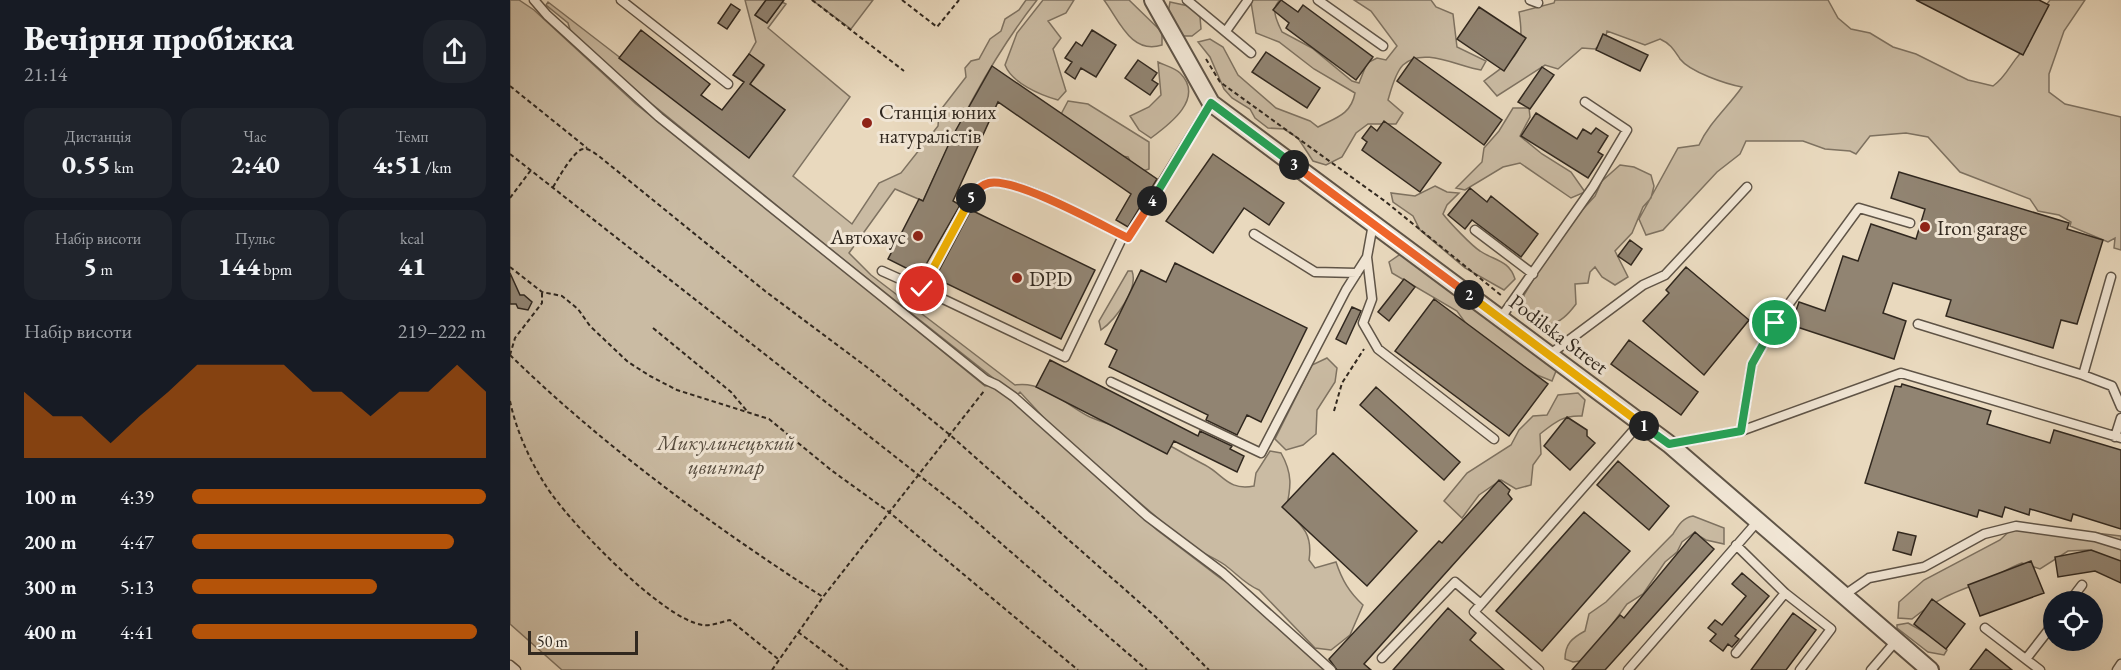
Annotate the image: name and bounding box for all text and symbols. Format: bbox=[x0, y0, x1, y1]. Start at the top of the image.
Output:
text: Вечірня пробіжка bbox=[24, 17, 294, 60]
button: share bbox=[423, 20, 486, 83]
text: 21:14 bbox=[24, 61, 67, 87]
place label: Станція юних натуралістів bbox=[879, 98, 996, 149]
marker: Станція юних натуралістів bbox=[860, 116, 874, 130]
text: Дистанція bbox=[65, 126, 131, 147]
text: Час bbox=[243, 126, 267, 147]
text: Темп bbox=[395, 126, 429, 147]
text: 0.55 bbox=[62, 147, 111, 181]
text: 2:40 bbox=[230, 147, 280, 181]
text: 4:51 bbox=[372, 147, 422, 181]
pin: 3 bbox=[1279, 150, 1309, 180]
text: 3 bbox=[1290, 154, 1298, 175]
text: km bbox=[111, 157, 134, 178]
text: /km bbox=[422, 157, 452, 178]
pin: 5 bbox=[956, 183, 986, 213]
pin: 4 bbox=[1137, 186, 1167, 216]
text: 5 bbox=[967, 187, 975, 208]
text: 4 bbox=[1148, 190, 1156, 211]
place label: Iron garage bbox=[1937, 214, 2027, 241]
marker: Iron garage bbox=[1918, 220, 1932, 234]
place label: Автохаус bbox=[829, 223, 906, 250]
text: Набір висоти bbox=[55, 228, 141, 249]
text: Пульс bbox=[235, 228, 275, 249]
text: kcal bbox=[400, 228, 424, 249]
marker: Автохаус bbox=[911, 229, 925, 243]
text: 5 bbox=[83, 249, 97, 283]
text: 144 bbox=[218, 249, 260, 283]
text: 41 bbox=[398, 249, 426, 283]
text: m bbox=[97, 259, 113, 280]
text: bpm bbox=[260, 259, 292, 280]
pin bbox=[896, 263, 947, 314]
place label: DPD bbox=[1029, 265, 1072, 292]
marker: DPD bbox=[1010, 271, 1024, 285]
icon: check bbox=[905, 272, 938, 305]
pin: 2 bbox=[1454, 280, 1484, 310]
text: 2 bbox=[1465, 284, 1473, 305]
street label: Podilska Street bbox=[1504, 288, 1614, 380]
pin bbox=[1749, 297, 1800, 348]
icon: arrive bbox=[1758, 306, 1791, 339]
text: Набір висоти bbox=[24, 318, 132, 344]
text: 219–222 m bbox=[398, 318, 486, 344]
pin: 1 bbox=[1629, 411, 1659, 441]
text: 1 bbox=[1640, 415, 1648, 436]
park label: Микулинецький цвинтар bbox=[655, 429, 795, 480]
text: 100 m bbox=[24, 484, 77, 510]
text: 4:39 bbox=[120, 484, 154, 510]
text: 200 m bbox=[24, 529, 77, 555]
text: 4:47 bbox=[120, 529, 154, 555]
text: 300 m bbox=[24, 574, 77, 600]
text: 5:13 bbox=[120, 574, 154, 600]
map controls bbox=[2043, 591, 2103, 651]
button: locate bbox=[2043, 591, 2103, 651]
text: 400 m bbox=[24, 619, 77, 645]
text: 4:41 bbox=[120, 619, 154, 645]
scale bar bbox=[528, 628, 638, 656]
text: 50 m bbox=[537, 631, 568, 652]

